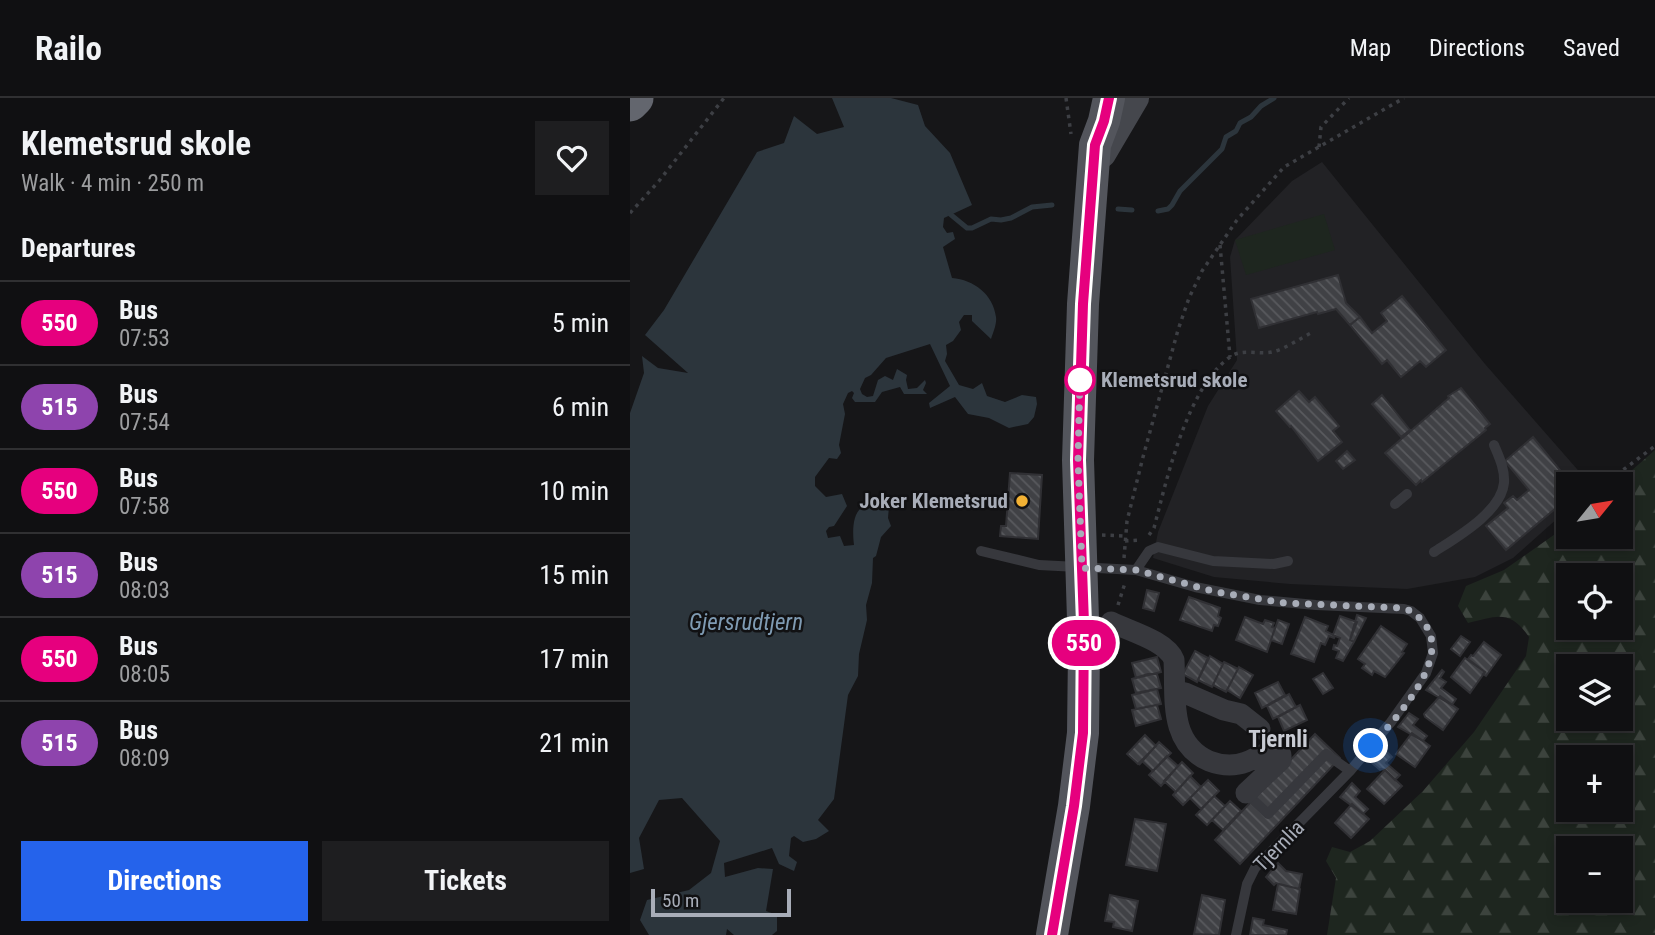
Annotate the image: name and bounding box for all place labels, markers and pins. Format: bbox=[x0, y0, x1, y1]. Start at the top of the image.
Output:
marker: Klemetsrud skole bbox=[1065, 365, 1095, 395]
place label: Klemetsrud skole bbox=[1101, 368, 1247, 392]
place label: Joker Klemetsrud bbox=[859, 489, 1008, 513]
marker: Joker Klemetsrud bbox=[1014, 493, 1030, 509]

